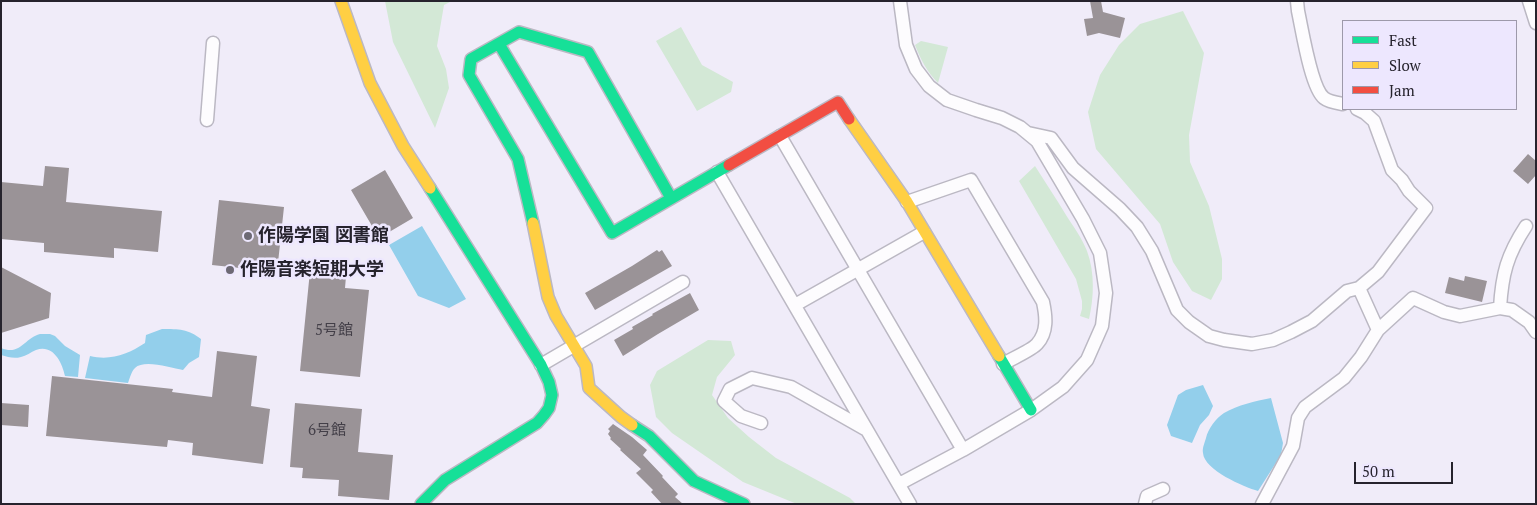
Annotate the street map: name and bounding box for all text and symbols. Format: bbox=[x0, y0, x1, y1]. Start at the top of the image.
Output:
legend bbox=[1342, 20, 1517, 110]
text: Fast bbox=[1389, 30, 1417, 50]
text: Slow bbox=[1389, 55, 1421, 75]
text: Jam bbox=[1389, 80, 1415, 100]
place label: 作陽学園 図書館 bbox=[258, 225, 389, 247]
marker: 作陽学園 図書館 bbox=[242, 230, 254, 242]
place label: 作陽音楽短期大学 bbox=[240, 259, 384, 281]
marker: 作陽音楽短期大学 bbox=[224, 264, 236, 276]
house number: 5号館 bbox=[315, 322, 353, 340]
house number: 6号館 bbox=[308, 422, 346, 440]
scale bar bbox=[1357, 452, 1456, 484]
text: 50 m bbox=[1362, 461, 1395, 481]

